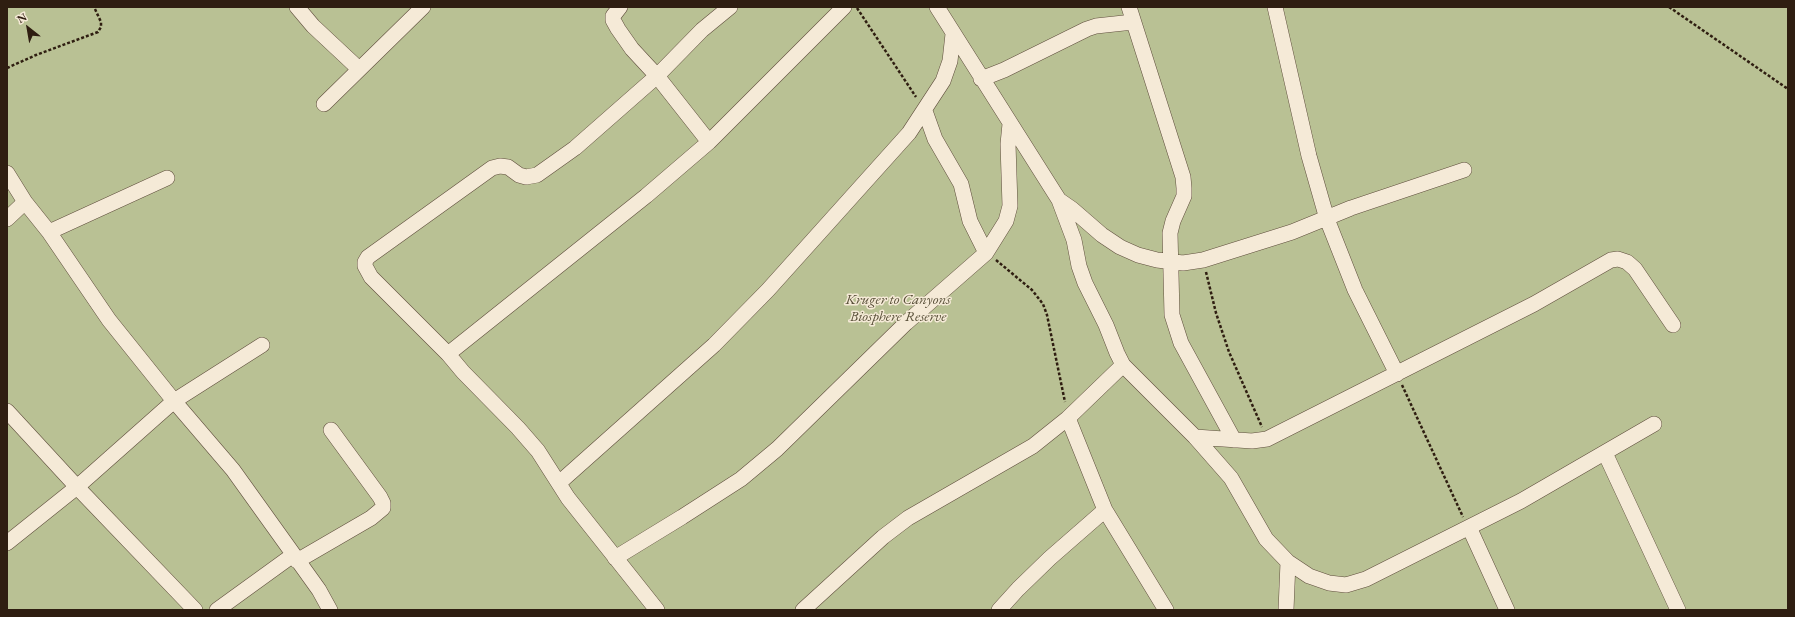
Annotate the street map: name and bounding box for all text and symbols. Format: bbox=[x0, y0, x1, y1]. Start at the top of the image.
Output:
north arrow bbox=[8, 8, 48, 48]
text: N bbox=[14, 9, 29, 26]
park label: Kruger to Canyons Biosphere Reserve bbox=[846, 291, 950, 326]

